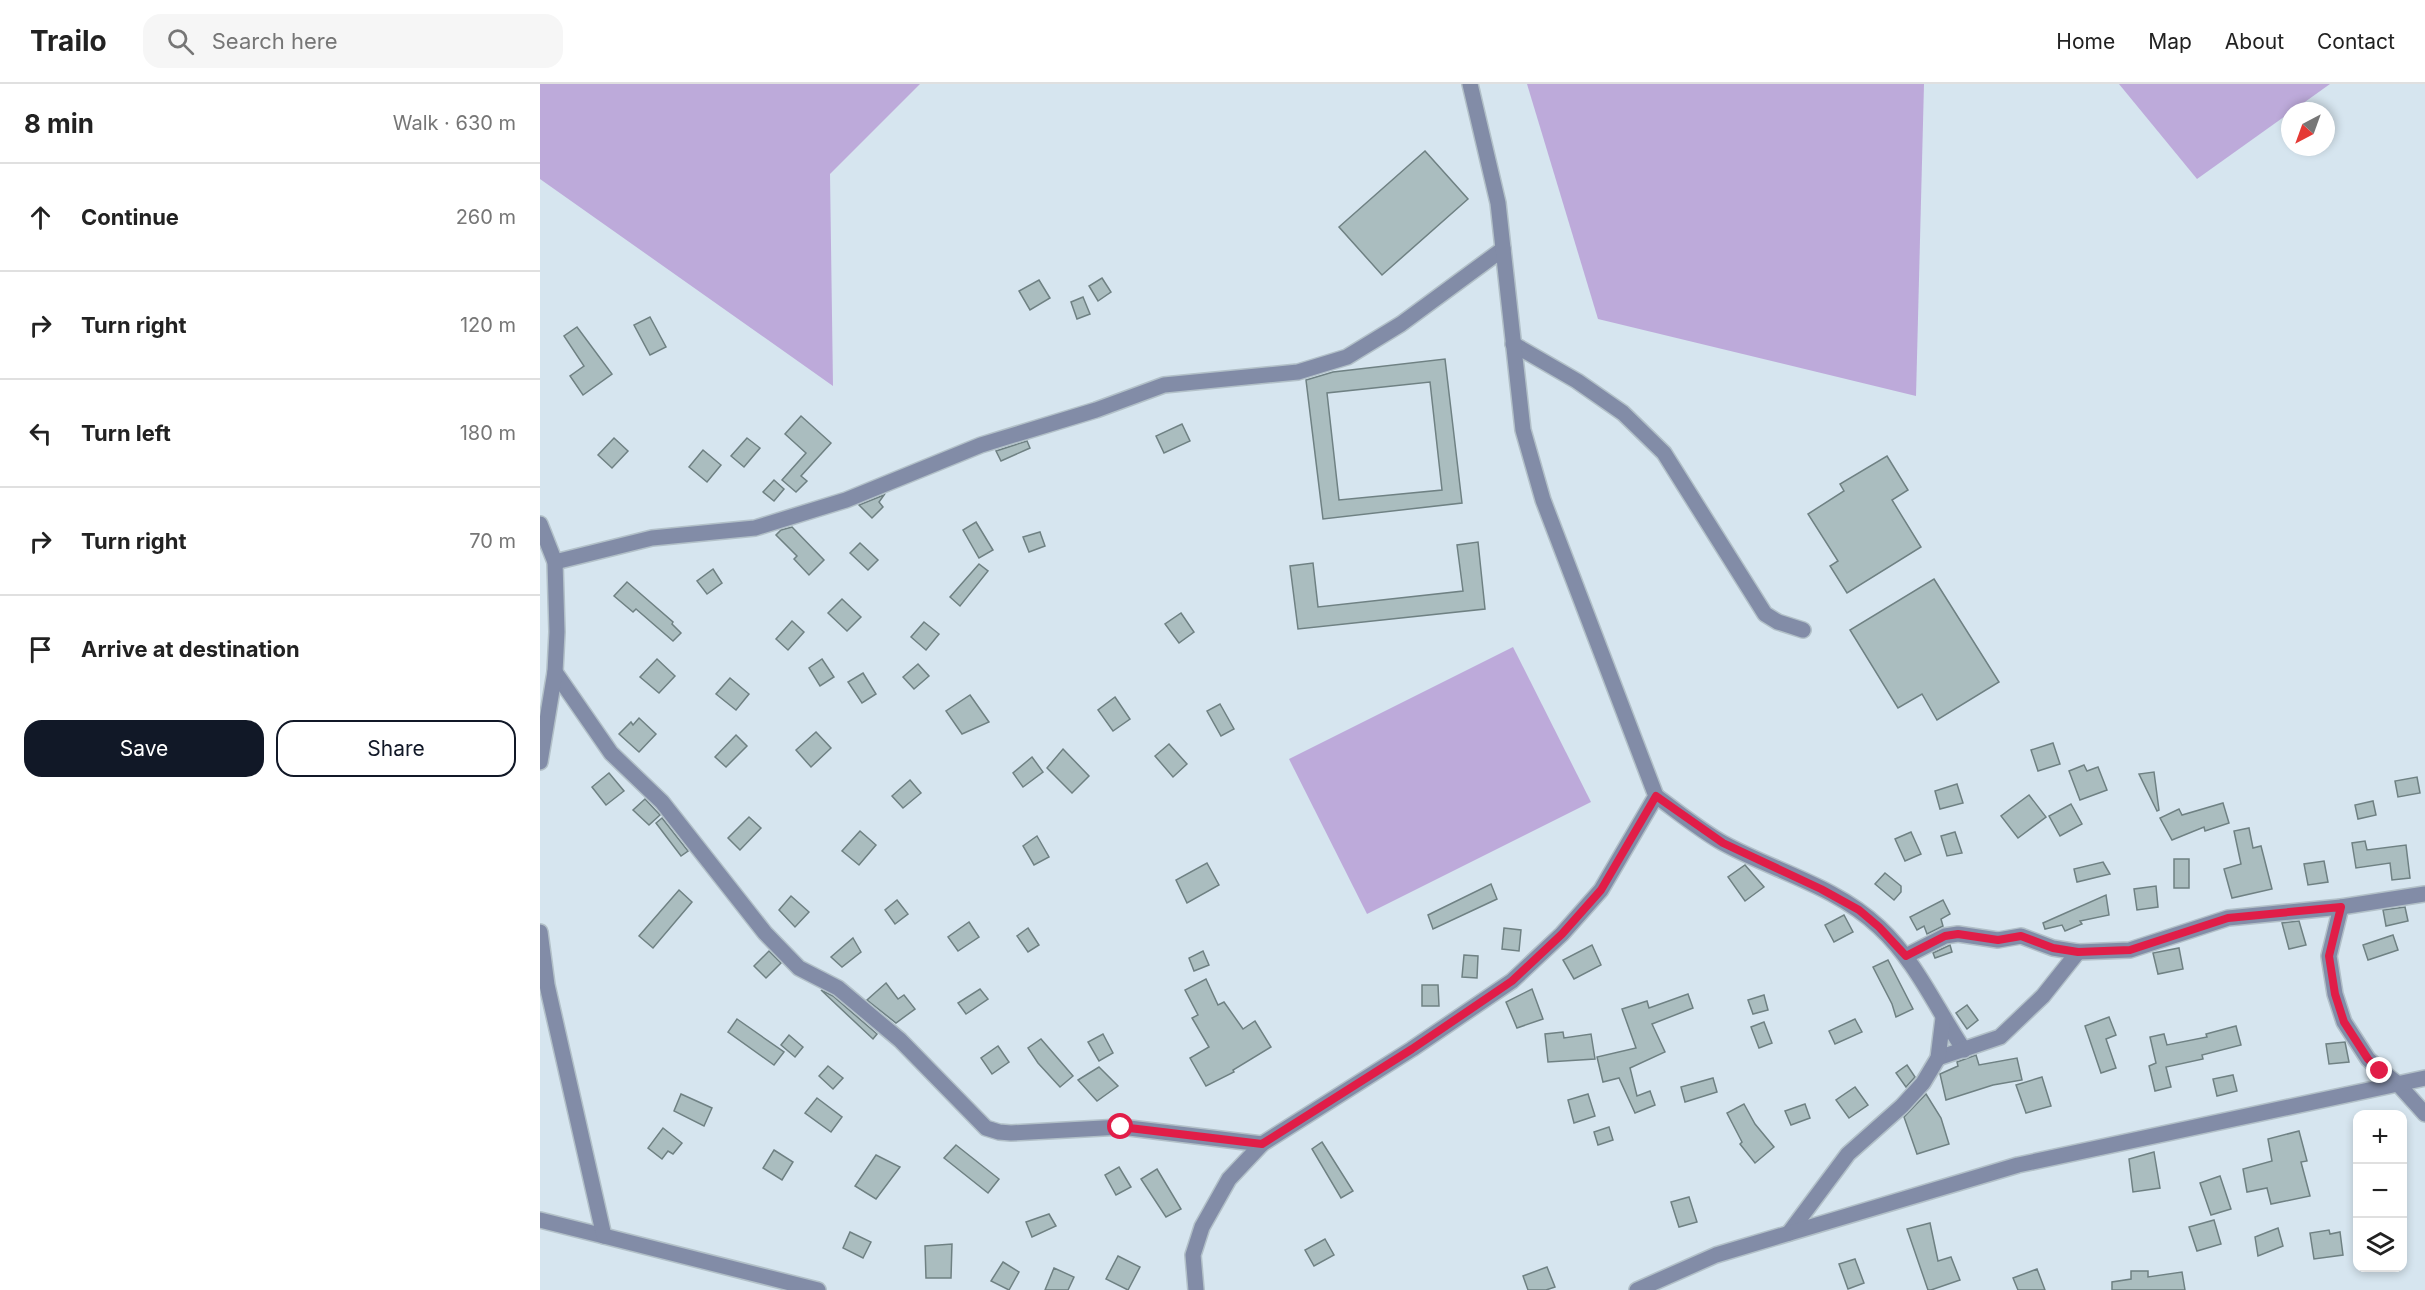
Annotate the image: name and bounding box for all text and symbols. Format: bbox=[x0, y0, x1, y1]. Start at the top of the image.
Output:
search box bbox=[143, 14, 563, 68]
text: Trailo bbox=[30, 24, 107, 58]
icon: search bbox=[164, 25, 197, 58]
text: Search here bbox=[212, 28, 338, 54]
text: Home bbox=[2056, 29, 2115, 54]
text: Map bbox=[2148, 29, 2192, 54]
text: About bbox=[2225, 29, 2284, 54]
text: Contact bbox=[2317, 29, 2395, 54]
north arrow bbox=[2281, 102, 2335, 156]
text: 8 min bbox=[24, 108, 94, 139]
text: Walk · 630 m bbox=[393, 111, 516, 135]
icon: ahead bbox=[24, 201, 57, 234]
text: Continue bbox=[81, 204, 179, 230]
text: 260 m bbox=[456, 205, 516, 229]
icon: right bbox=[24, 309, 57, 342]
text: Turn right bbox=[81, 312, 187, 338]
text: 120 m bbox=[460, 313, 516, 337]
icon: left bbox=[24, 417, 57, 450]
text: Turn left bbox=[81, 420, 171, 446]
text: 180 m bbox=[460, 421, 516, 445]
icon: right bbox=[24, 525, 57, 558]
text: Turn right bbox=[81, 528, 187, 554]
text: 70 m bbox=[469, 529, 516, 553]
icon: arrive bbox=[24, 633, 57, 666]
text: Arrive at destination bbox=[81, 636, 300, 662]
button: Save bbox=[24, 720, 264, 777]
button: Share bbox=[276, 720, 516, 777]
route end bbox=[2366, 1057, 2392, 1083]
map controls bbox=[2353, 1110, 2407, 1272]
button: + bbox=[2353, 1110, 2407, 1164]
route start bbox=[1107, 1113, 1133, 1139]
button: − bbox=[2353, 1164, 2407, 1218]
button: layers bbox=[2353, 1218, 2407, 1272]

